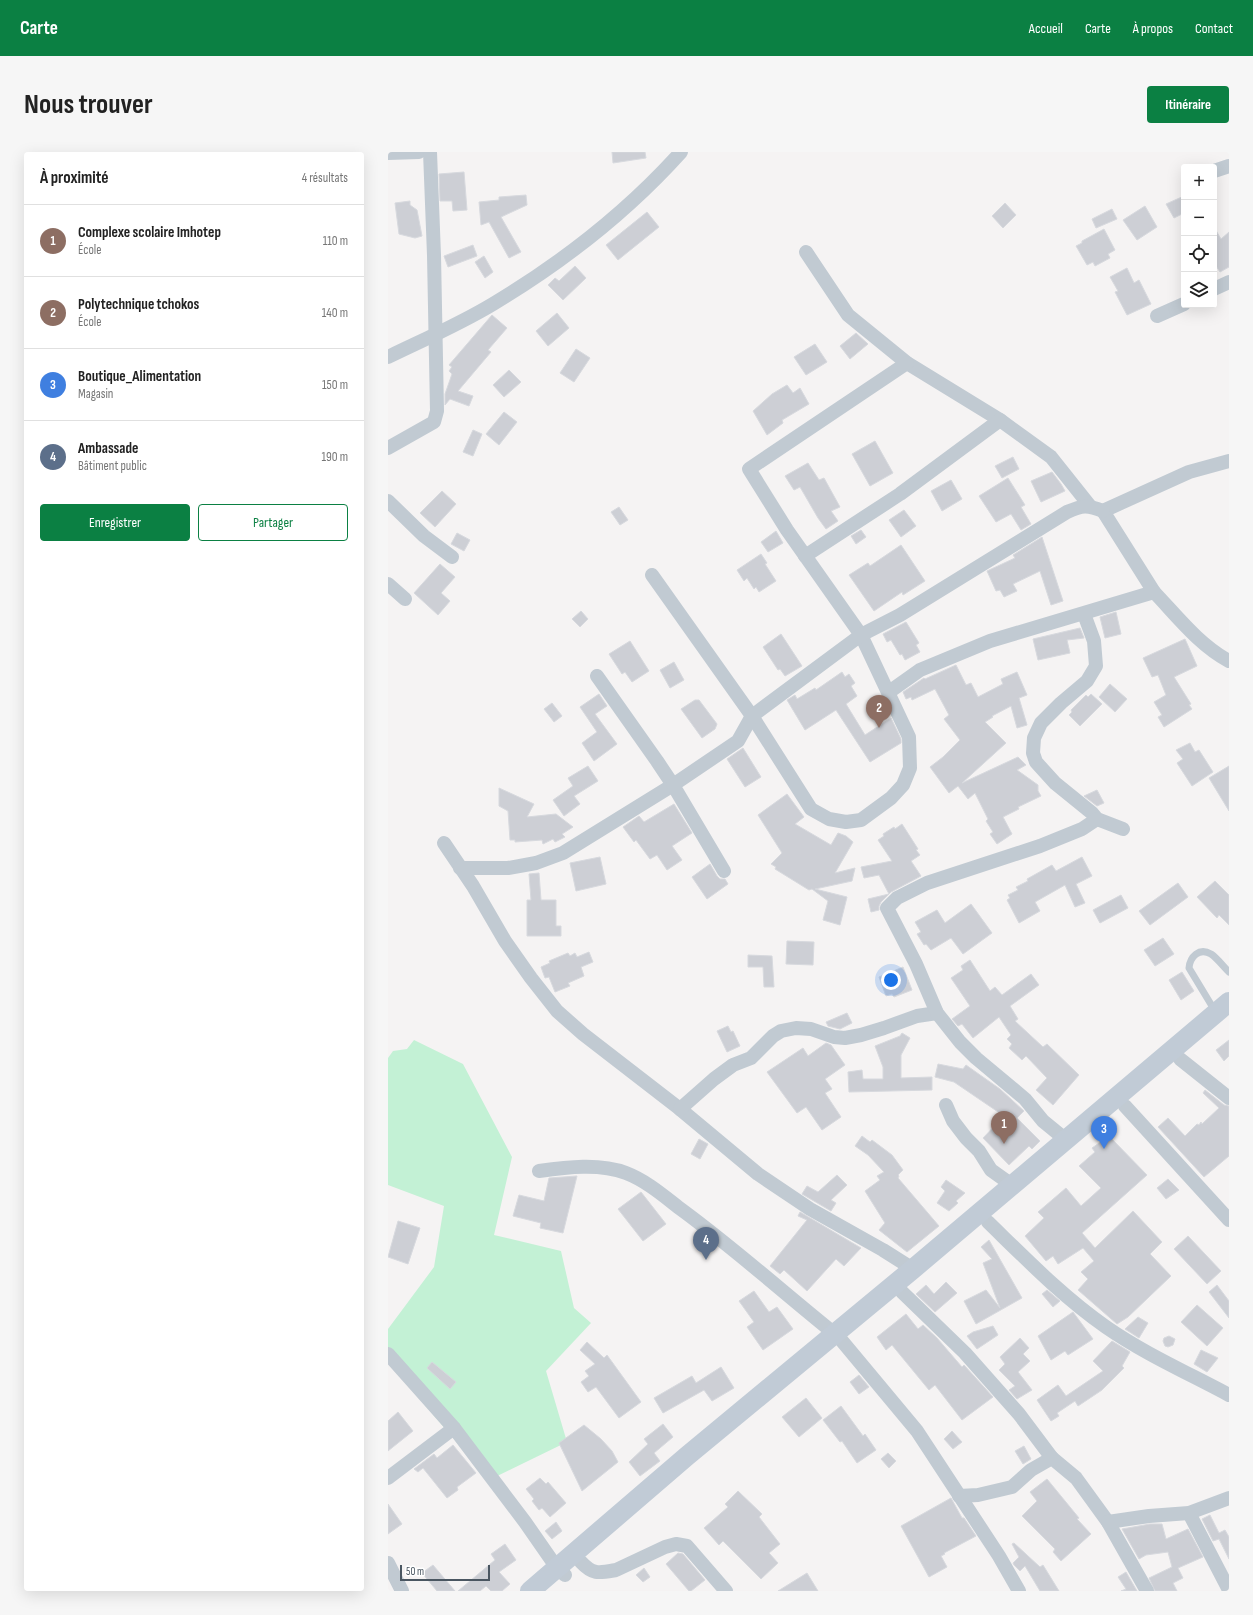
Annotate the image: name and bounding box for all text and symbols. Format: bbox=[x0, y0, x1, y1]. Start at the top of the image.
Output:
text: Carte bbox=[20, 17, 58, 40]
text: Accueil bbox=[1029, 20, 1063, 37]
text: Carte bbox=[1085, 20, 1111, 37]
text: À propos bbox=[1133, 20, 1173, 37]
text: Contact bbox=[1195, 20, 1233, 37]
button: Itinéraire bbox=[1147, 86, 1229, 123]
text: Nous trouver bbox=[24, 88, 153, 121]
map controls bbox=[1181, 164, 1217, 308]
button: + bbox=[1181, 164, 1217, 200]
text: À proximité bbox=[40, 168, 108, 188]
text: 4 résultats bbox=[302, 170, 348, 186]
button: − bbox=[1181, 200, 1217, 236]
text: Complexe scolaire Imhotep bbox=[78, 223, 221, 242]
text: 1 bbox=[50, 233, 56, 249]
text: 110 m bbox=[323, 233, 348, 249]
button: locate bbox=[1181, 236, 1217, 272]
text: École bbox=[78, 242, 101, 258]
button: layers bbox=[1181, 272, 1217, 308]
text: Polytechnique tchokos bbox=[78, 295, 199, 314]
text: 2 bbox=[50, 305, 56, 321]
text: 140 m bbox=[322, 305, 348, 321]
text: École bbox=[78, 314, 101, 330]
text: Boutique_Alimentation bbox=[78, 367, 201, 386]
text: 3 bbox=[50, 377, 56, 393]
text: 150 m bbox=[322, 377, 348, 393]
text: Magasin bbox=[78, 386, 113, 402]
text: Ambassade bbox=[78, 439, 138, 458]
text: 4 bbox=[50, 449, 56, 465]
text: 190 m bbox=[321, 449, 348, 465]
text: Bâtiment public bbox=[78, 458, 147, 474]
button: Enregistrer bbox=[40, 504, 190, 541]
button: Partager bbox=[198, 504, 348, 541]
pin: 2 bbox=[866, 695, 892, 728]
your location bbox=[881, 970, 901, 990]
pin: 1 bbox=[991, 1111, 1017, 1144]
pin: 3 bbox=[1091, 1116, 1117, 1149]
pin: 4 bbox=[693, 1227, 719, 1260]
scale bar bbox=[400, 1563, 490, 1582]
text: 50 m bbox=[406, 1565, 424, 1578]

